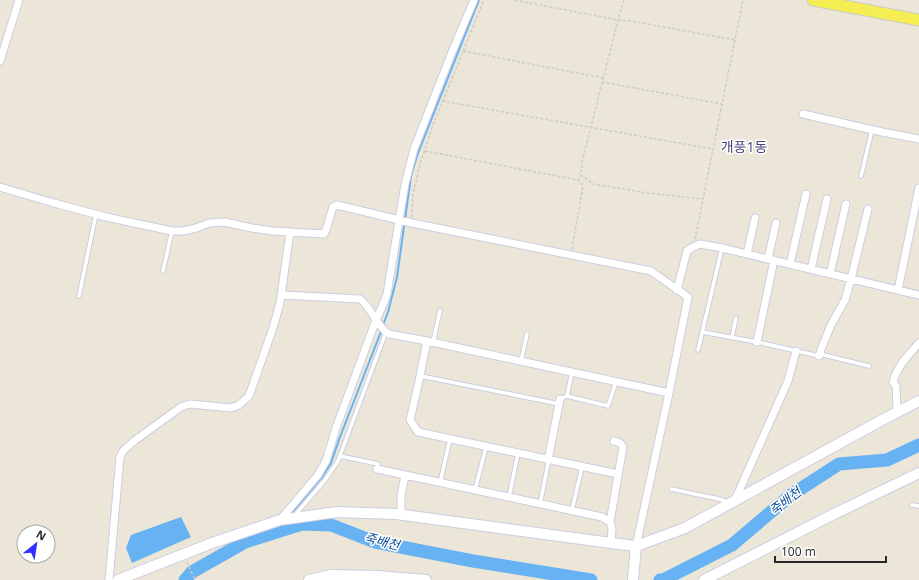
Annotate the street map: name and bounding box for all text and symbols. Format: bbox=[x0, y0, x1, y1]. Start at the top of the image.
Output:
district label: 개풍1동 bbox=[721, 137, 767, 156]
water label: 죽배천 bbox=[765, 482, 805, 519]
north arrow bbox=[16, 524, 56, 564]
text: N bbox=[34, 526, 49, 544]
water label: 죽배천 bbox=[362, 528, 403, 554]
scale bar bbox=[775, 538, 886, 564]
text: 100 m bbox=[781, 543, 816, 560]

